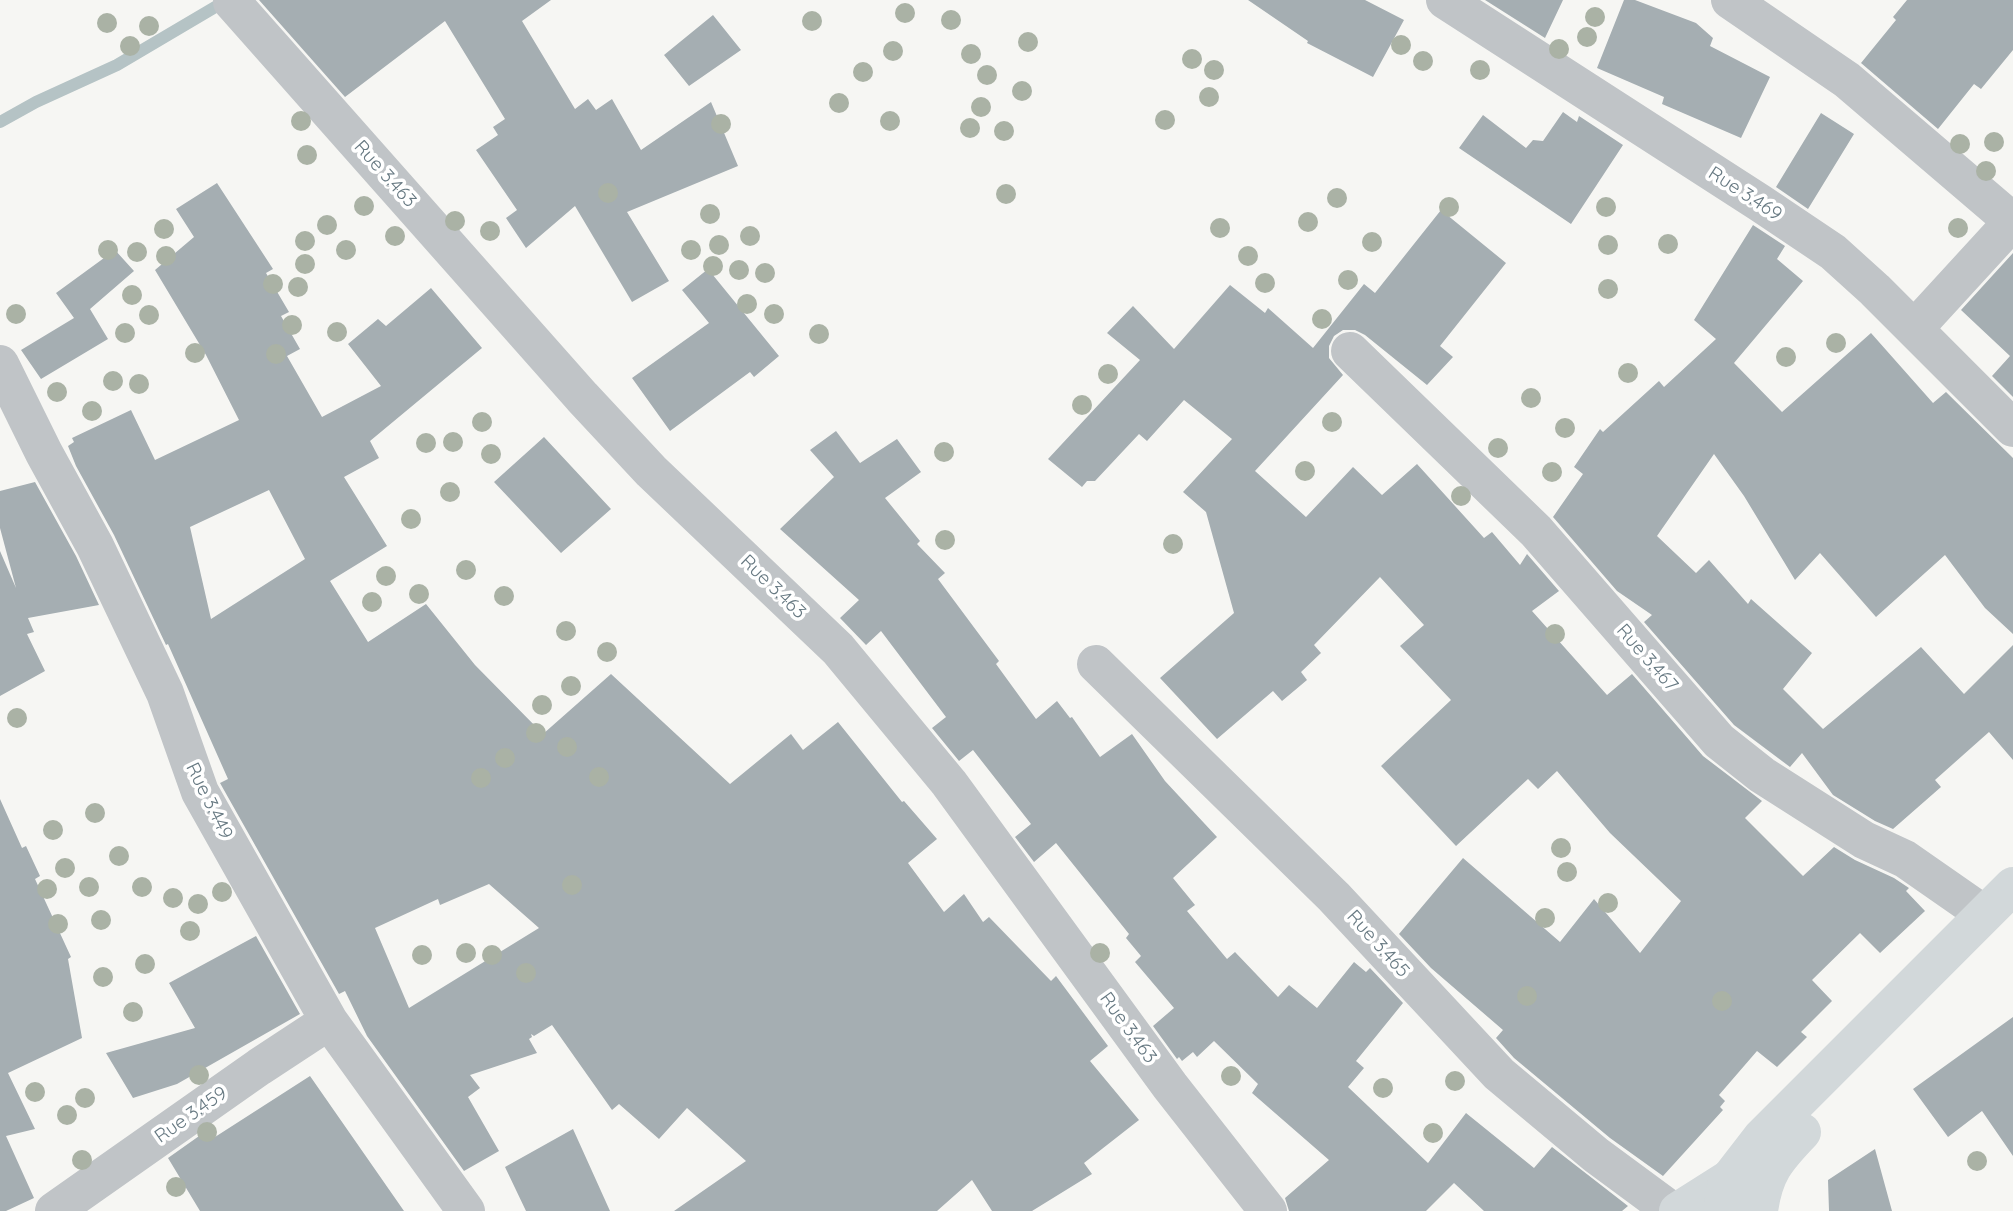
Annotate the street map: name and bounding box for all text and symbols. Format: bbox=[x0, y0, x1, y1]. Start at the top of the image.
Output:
street label: Rue 3.463 bbox=[349, 136, 421, 212]
street label: Rue 3.469 bbox=[1704, 162, 1786, 226]
street label: Rue 3.463 bbox=[735, 550, 811, 624]
street label: Rue 3.467 bbox=[1611, 620, 1683, 696]
street label: Rue 3.449 bbox=[181, 759, 237, 843]
street label: Rue 3.465 bbox=[1342, 906, 1414, 982]
street label: Rue 3.463 bbox=[1095, 988, 1161, 1068]
street label: Rue 3.459 bbox=[150, 1082, 232, 1148]

